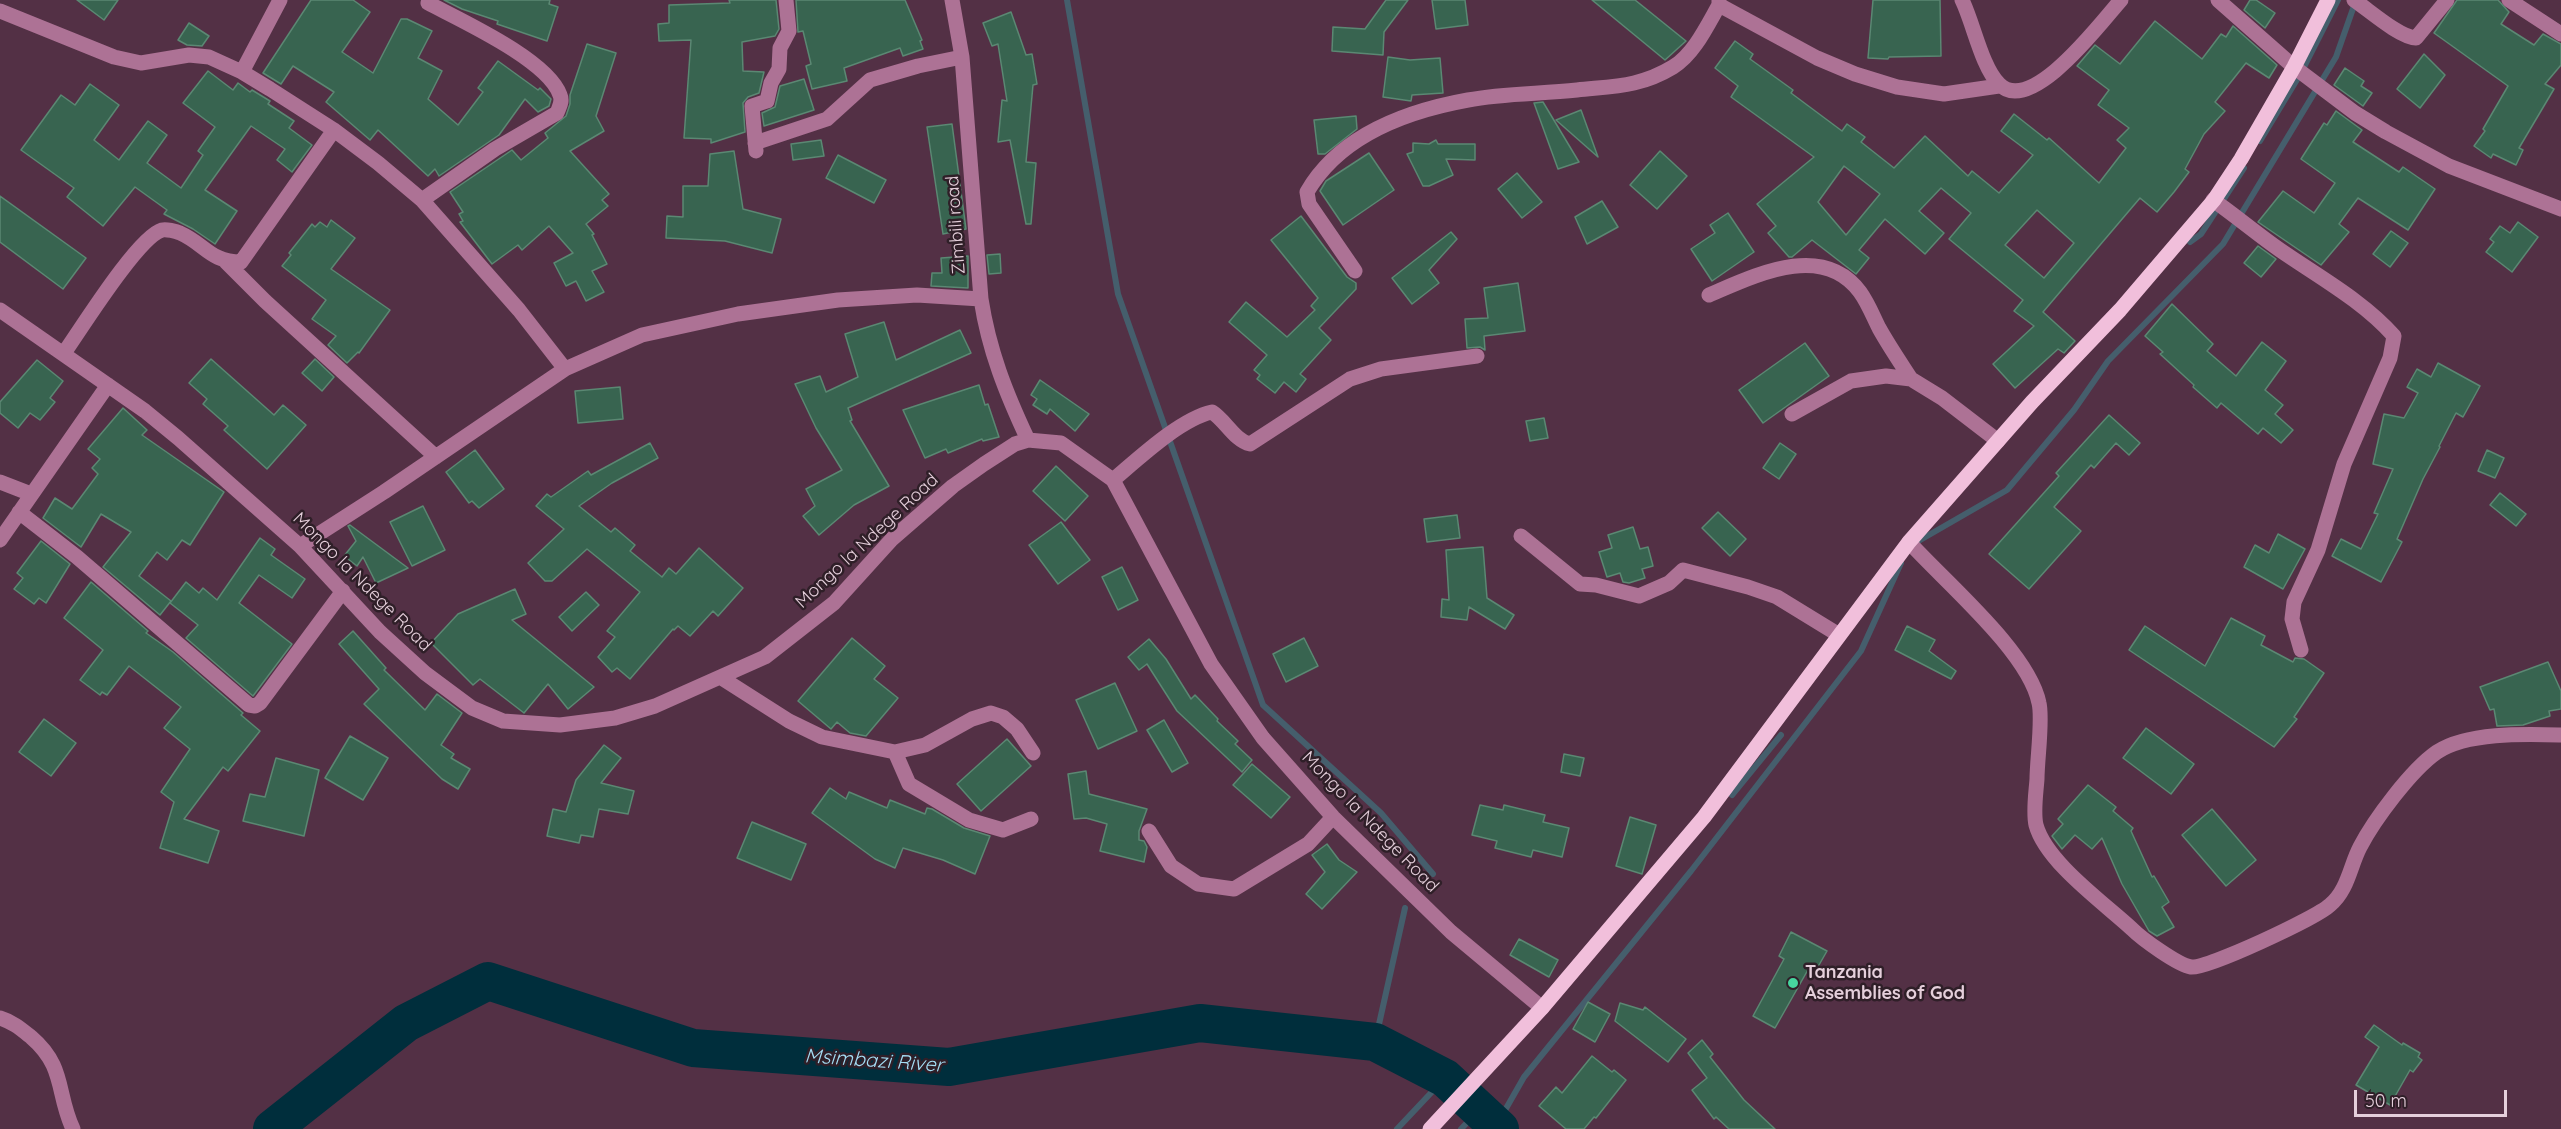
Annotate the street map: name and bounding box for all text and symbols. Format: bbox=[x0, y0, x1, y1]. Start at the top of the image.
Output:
street label: Zimbili road bbox=[942, 175, 970, 275]
street label: Mongo la Ndege Road bbox=[791, 469, 943, 613]
street label: Mongo la Ndege Road bbox=[288, 508, 436, 656]
street label: Mongo la Ndege Road bbox=[1297, 747, 1443, 897]
place label: Tanzania Assemblies of God bbox=[1805, 962, 1965, 1004]
marker: Tanzania Assemblies of God bbox=[1786, 976, 1800, 990]
water label: Msimbazi River bbox=[804, 1044, 944, 1078]
scale bar bbox=[2357, 1078, 2510, 1116]
text: 50 m bbox=[2365, 1089, 2407, 1112]

